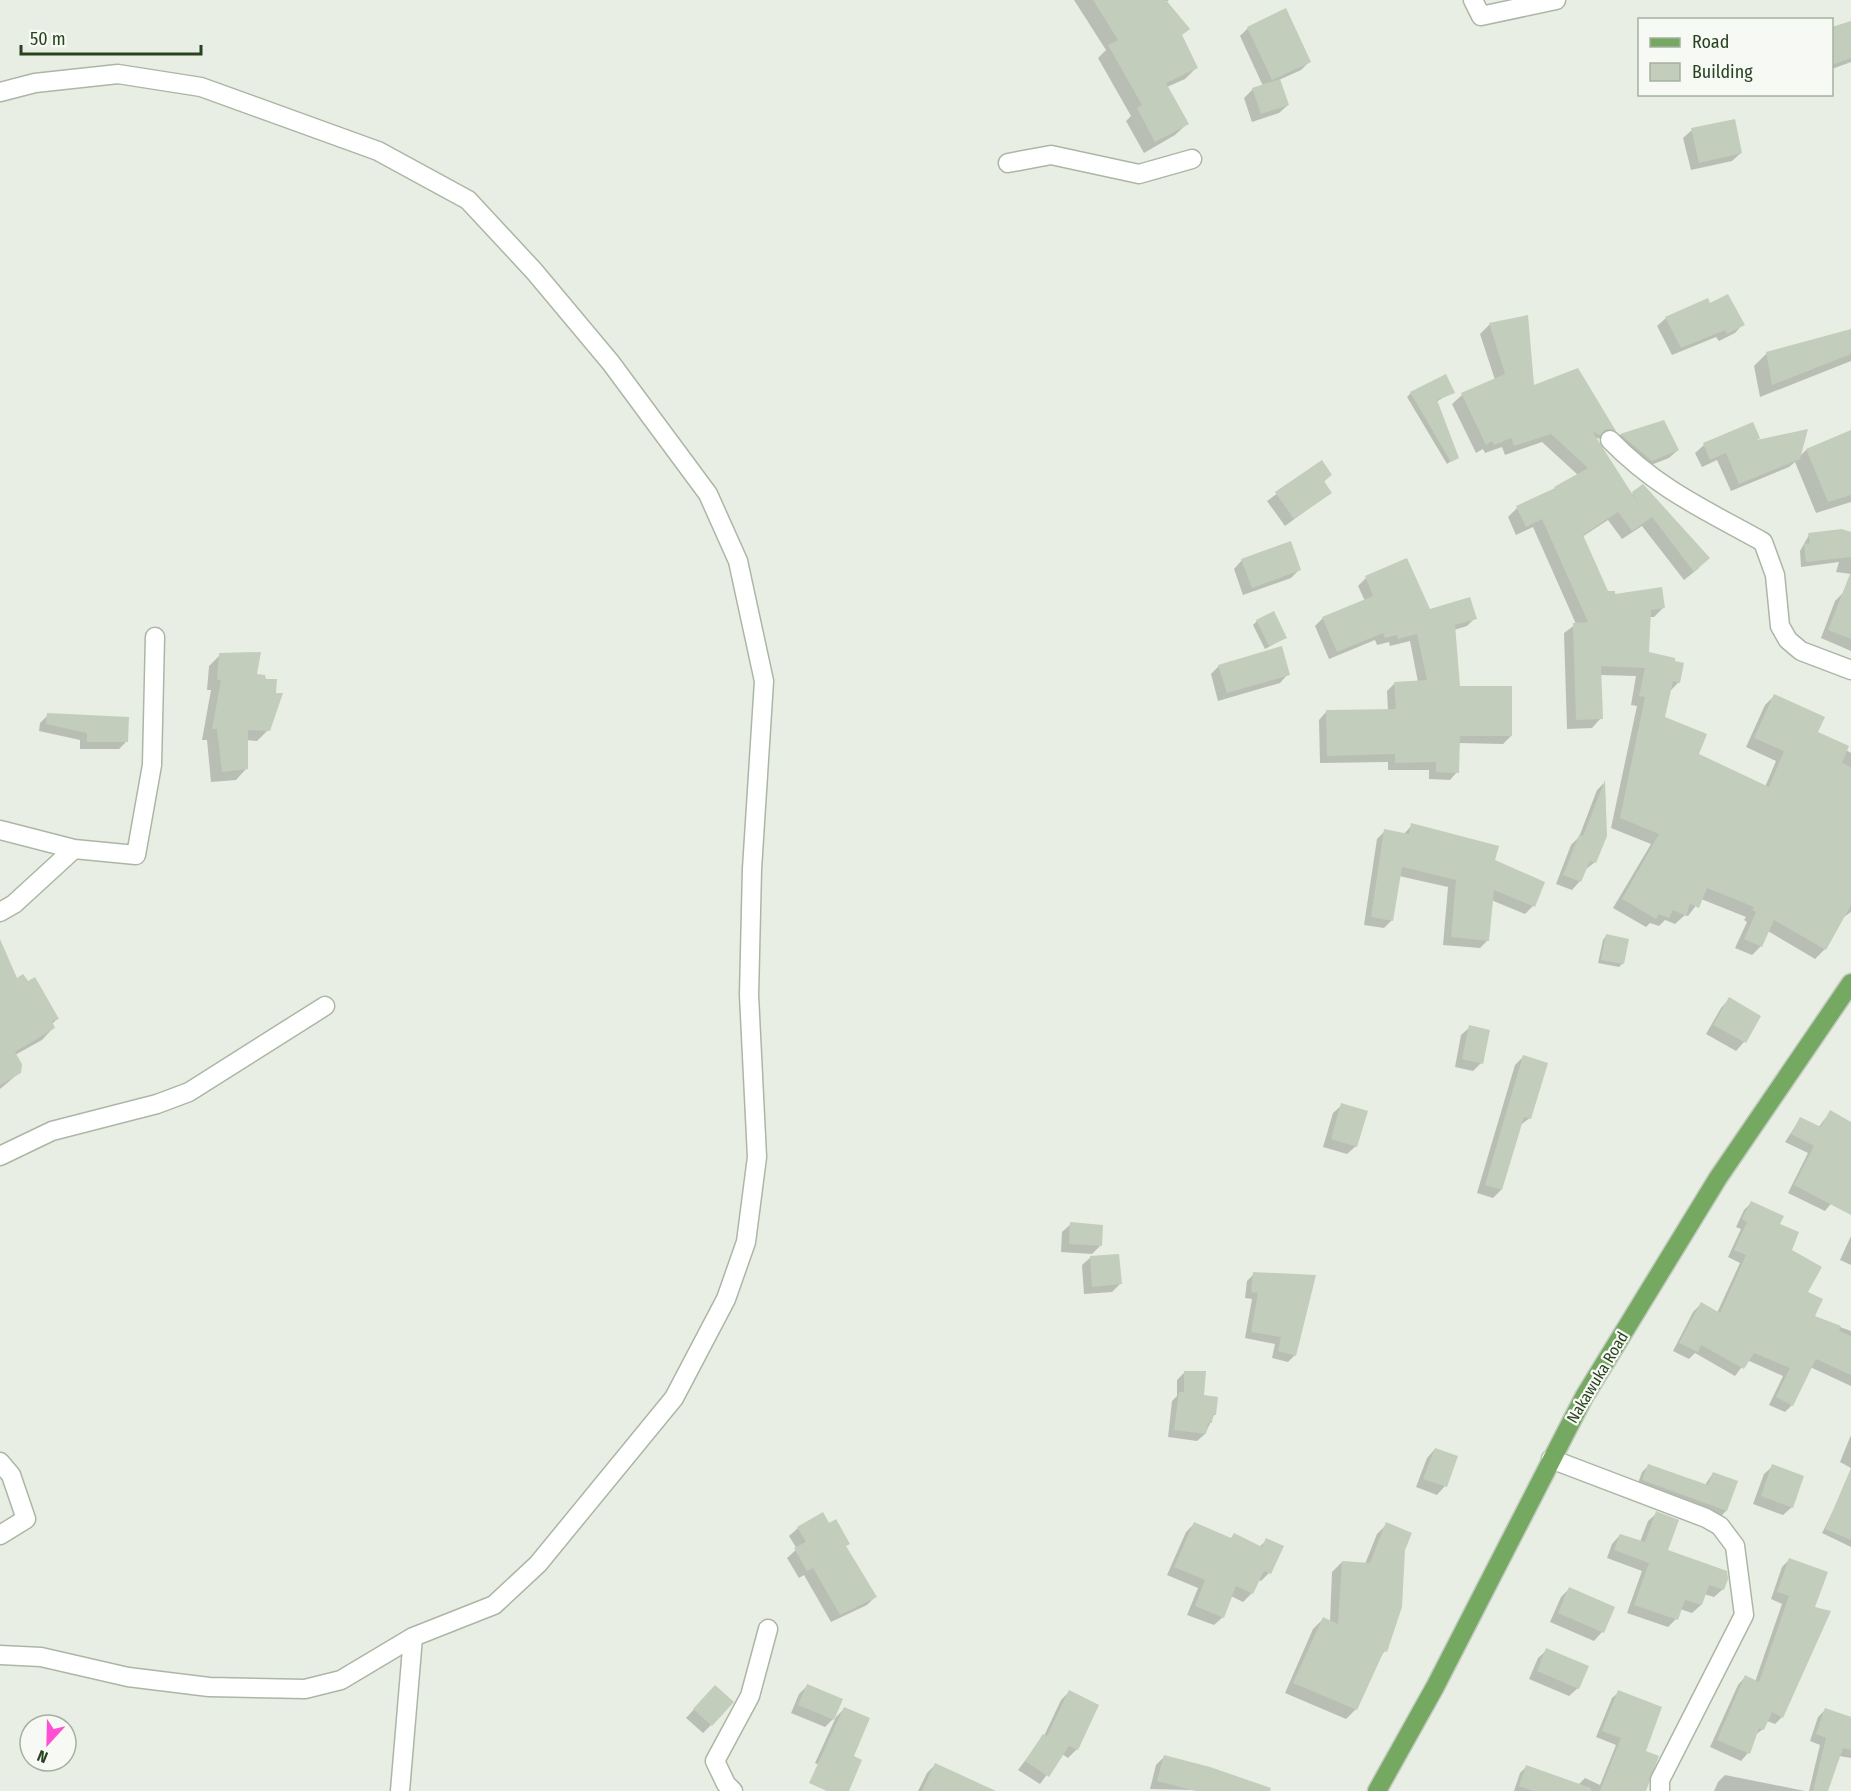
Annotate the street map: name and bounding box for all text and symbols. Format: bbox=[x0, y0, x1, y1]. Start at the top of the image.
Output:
scale bar bbox=[21, 18, 201, 56]
legend bbox=[1638, 18, 1833, 96]
text: 50 m bbox=[30, 28, 66, 50]
text: Road bbox=[1692, 31, 1729, 53]
text: Building bbox=[1692, 61, 1753, 83]
street label: Nakawuka Road bbox=[1563, 1328, 1632, 1426]
north arrow bbox=[18, 1713, 78, 1773]
text: N bbox=[35, 1746, 51, 1767]

